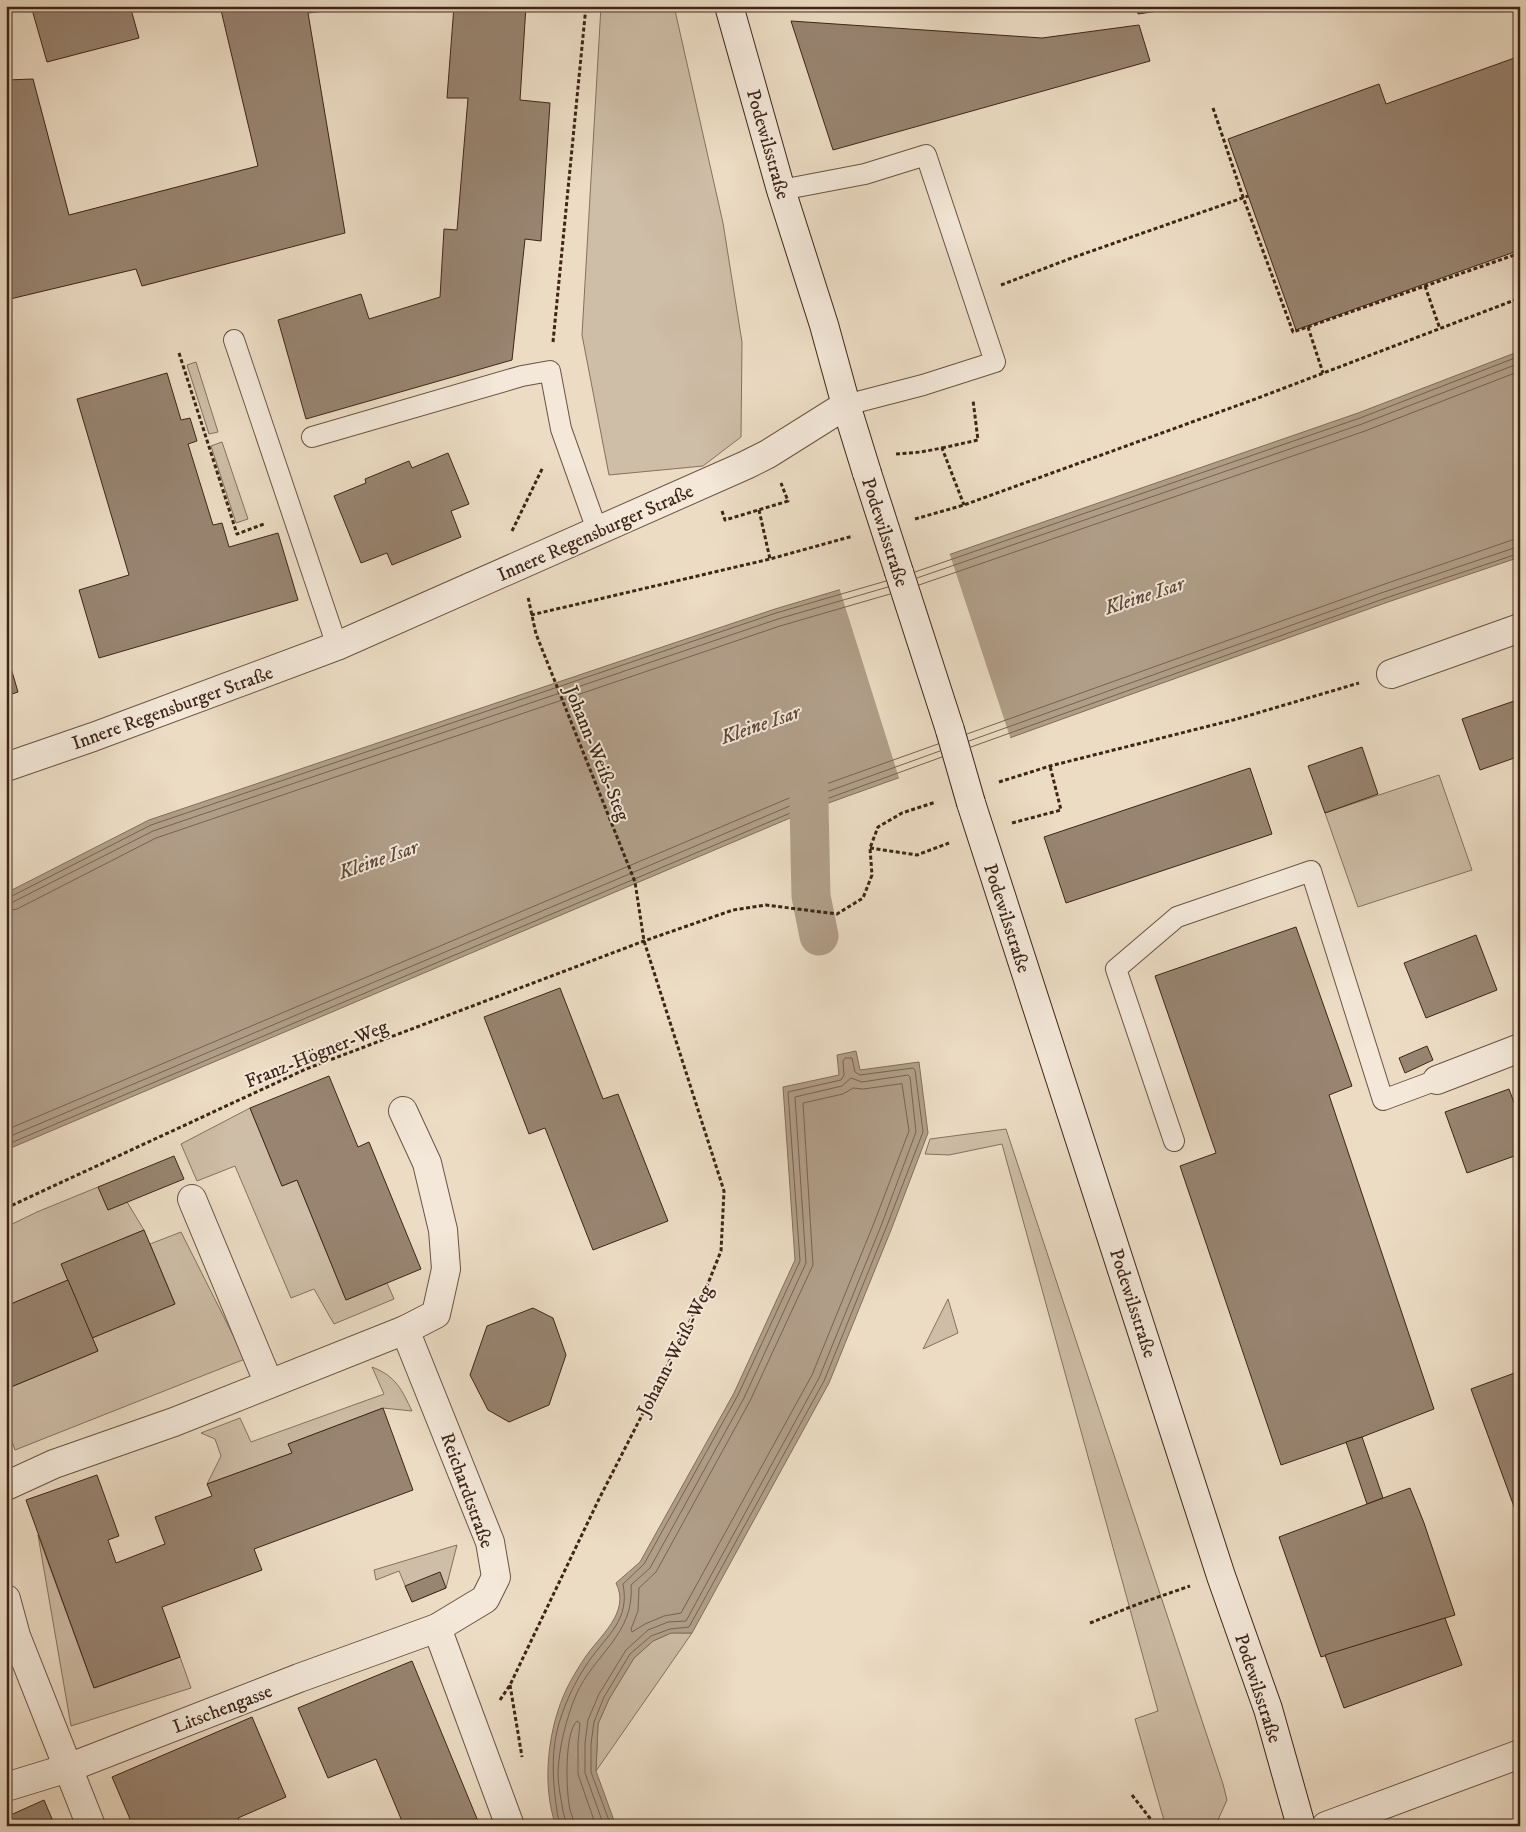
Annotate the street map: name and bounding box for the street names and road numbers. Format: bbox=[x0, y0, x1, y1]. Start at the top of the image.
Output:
street label: Podewilsstraße bbox=[741, 87, 794, 202]
street label: Podewilsstraße bbox=[856, 475, 913, 590]
street label: Innere Regensburger Straße bbox=[494, 480, 697, 587]
street label: Innere Regensburger Straße bbox=[69, 661, 276, 756]
street label: Johann-Weiß-Steg bbox=[558, 681, 634, 825]
street label: Podewilsstraße bbox=[978, 861, 1035, 976]
street label: Franz-Högner-Weg bbox=[242, 1015, 392, 1094]
street label: Podewilsstraße bbox=[1104, 1246, 1161, 1361]
street label: Johann-Weiß-Weg bbox=[631, 1281, 719, 1422]
street label: Reichardtstraße bbox=[435, 1430, 498, 1551]
street label: Podewilsstraße bbox=[1229, 1631, 1286, 1746]
street label: Litschengasse bbox=[170, 1680, 276, 1739]

